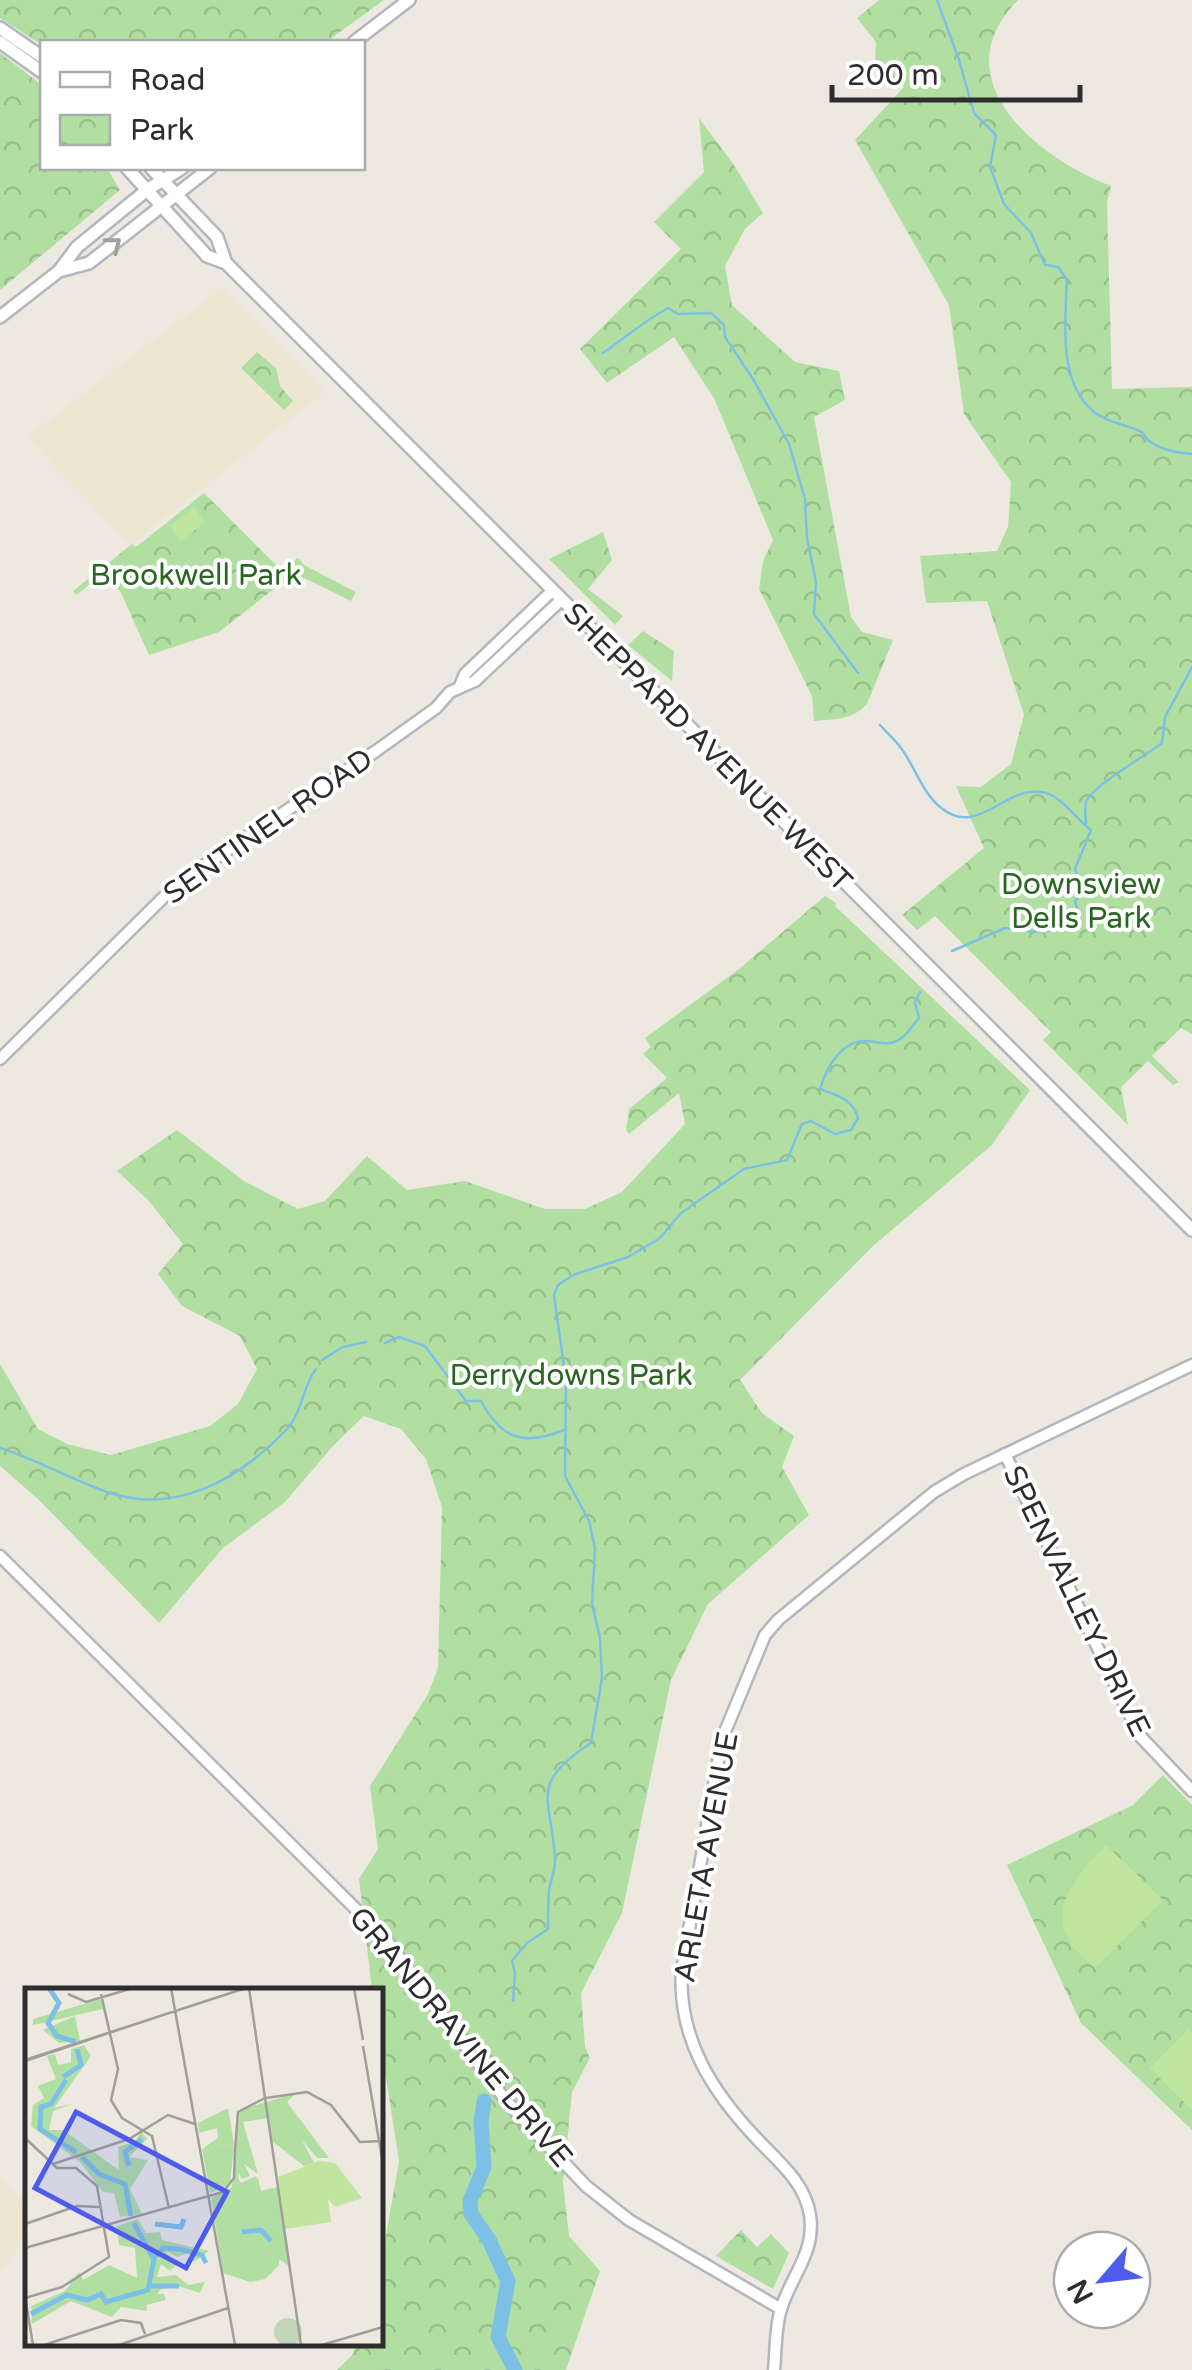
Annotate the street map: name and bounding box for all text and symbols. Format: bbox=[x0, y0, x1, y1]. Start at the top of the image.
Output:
legend bbox=[40, 40, 365, 170]
scale bar bbox=[832, 40, 1080, 102]
text: 200 m bbox=[847, 57, 939, 94]
text: Road bbox=[130, 62, 205, 99]
text: Park bbox=[130, 112, 194, 149]
one-way arrow bbox=[103, 238, 121, 256]
park label: Brookwell Park bbox=[90, 557, 302, 594]
street label: SHEPPARD AVENUE WEST bbox=[556, 595, 860, 899]
street label: SENTINEL ROAD bbox=[156, 740, 380, 912]
park label: Downsview Dells Park bbox=[1001, 866, 1161, 937]
park label: Derrydowns Park bbox=[449, 1357, 693, 1394]
street label: SPENVALLEY DRIVE bbox=[995, 1460, 1158, 1743]
street label: ARLETA AVENUE bbox=[666, 1729, 747, 1985]
street label: GRANDRAVINE DRIVE bbox=[341, 1900, 580, 2175]
inset map bbox=[25, 1988, 382, 2345]
north arrow bbox=[1052, 2230, 1152, 2330]
text: N bbox=[1061, 2273, 1101, 2309]

